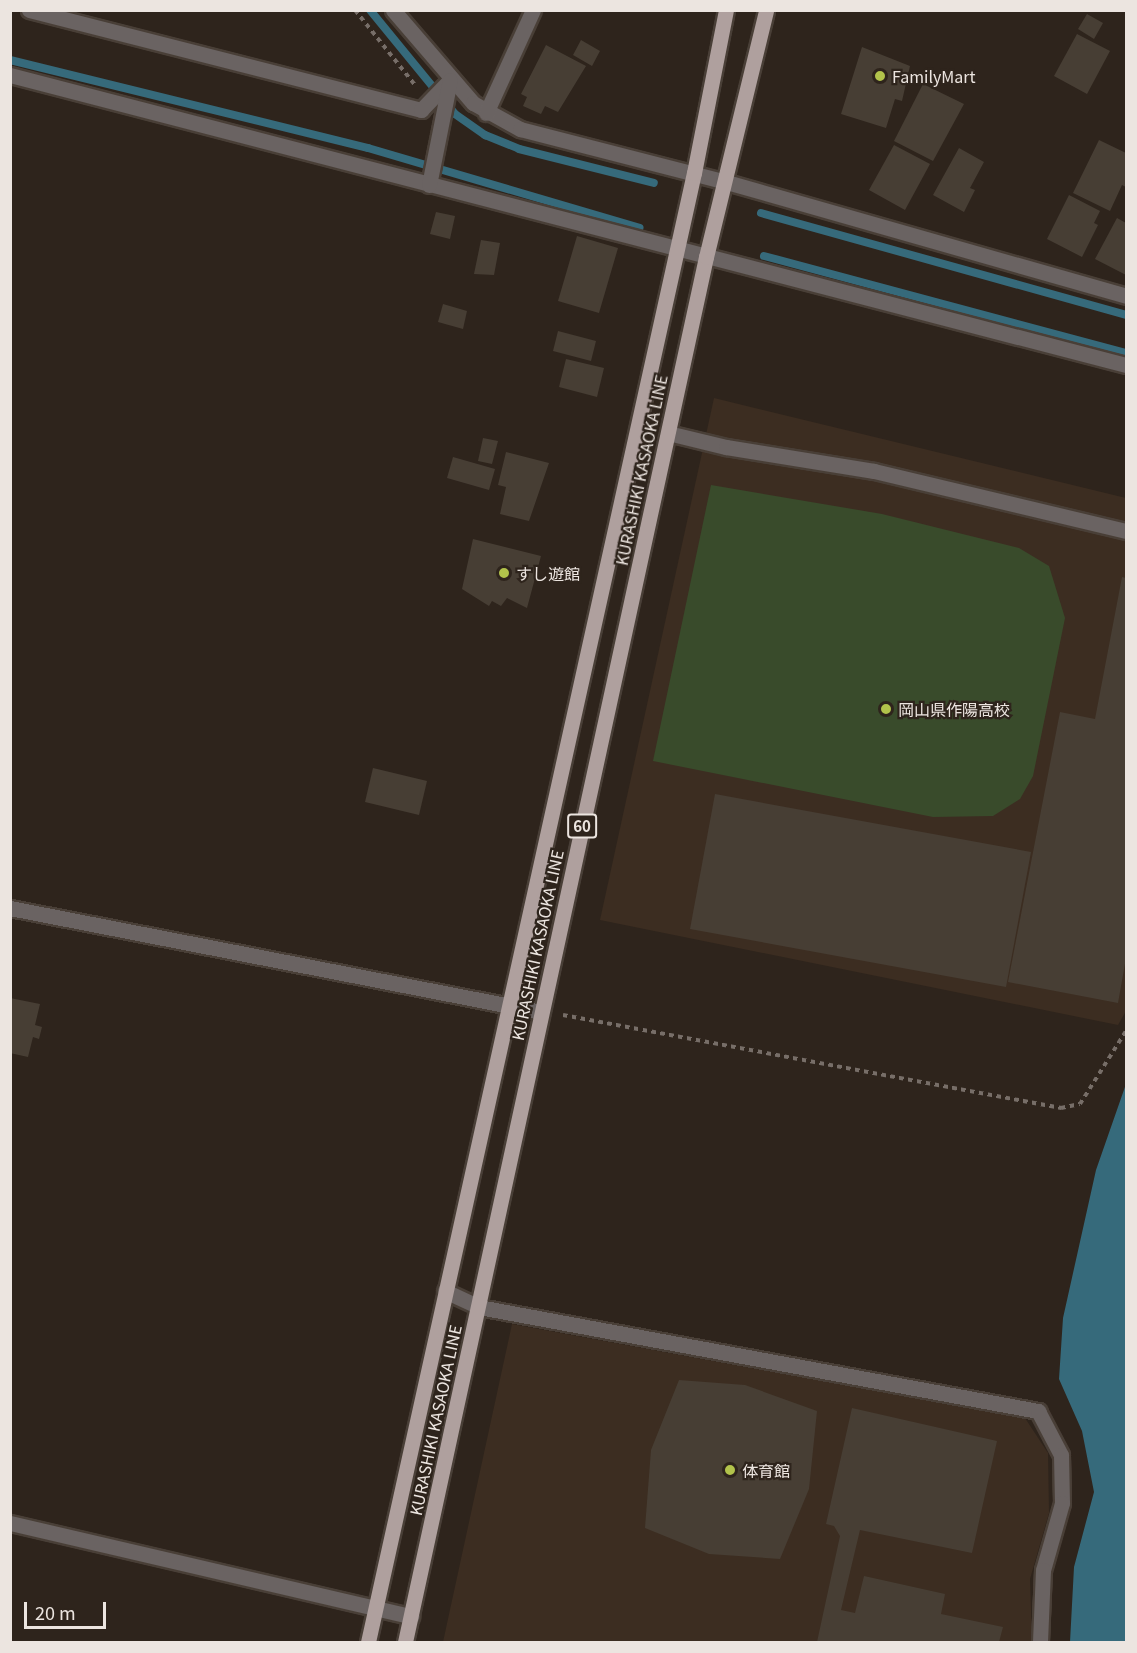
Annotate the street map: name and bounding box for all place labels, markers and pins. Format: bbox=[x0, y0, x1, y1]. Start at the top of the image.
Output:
place label: FamilyMart bbox=[892, 66, 976, 86]
marker: FamilyMart bbox=[873, 69, 887, 83]
place label: すし遊館 bbox=[516, 563, 580, 583]
marker: すし遊館 bbox=[497, 566, 511, 580]
place label: 岡山県作陽高校 bbox=[898, 699, 1010, 719]
marker: 岡山県作陽高校 bbox=[879, 702, 893, 716]
place label: 体育館 bbox=[742, 1460, 790, 1480]
marker: 体育館 bbox=[723, 1463, 737, 1477]

